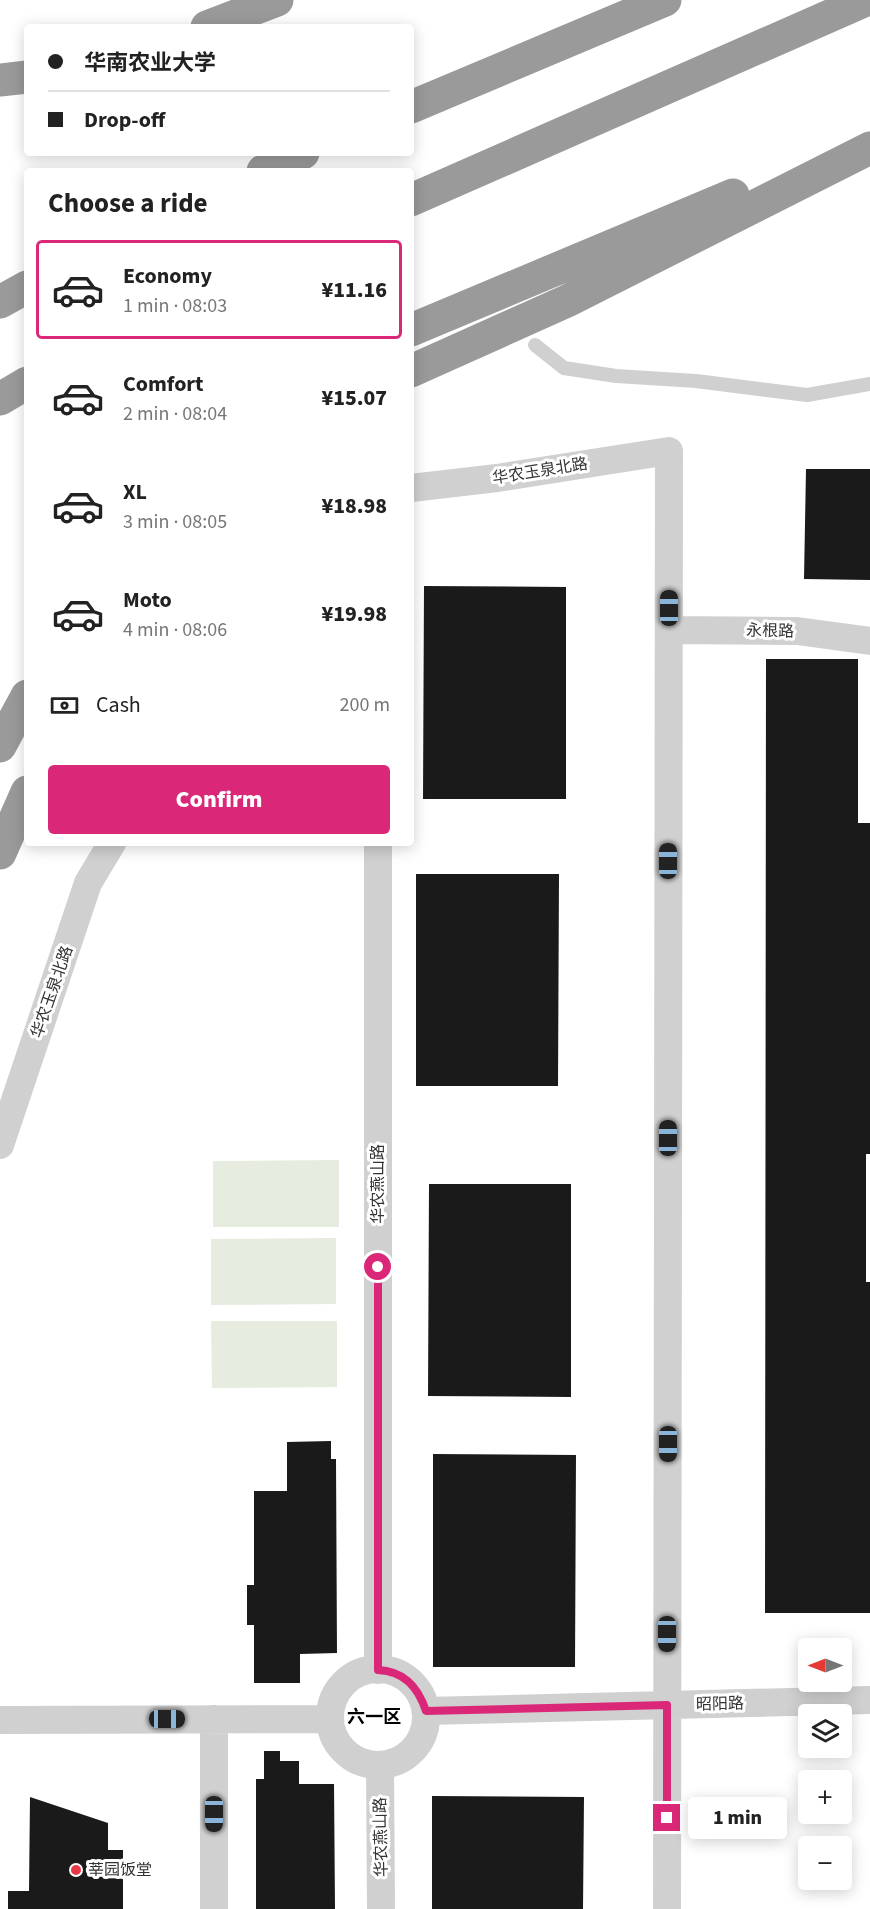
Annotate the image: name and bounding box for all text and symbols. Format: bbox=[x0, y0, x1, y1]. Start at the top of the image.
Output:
text: 华南农业大学 bbox=[84, 47, 216, 79]
text: Drop-off bbox=[84, 104, 165, 136]
text: Choose a ride bbox=[48, 184, 208, 223]
text: Economy bbox=[123, 260, 212, 292]
icon: car bbox=[51, 263, 105, 317]
text: ¥11.16 bbox=[321, 274, 387, 306]
text: 1 min · 08:03 bbox=[123, 292, 227, 320]
text: Comfort bbox=[123, 368, 204, 400]
icon: car bbox=[51, 371, 105, 425]
text: ¥15.07 bbox=[321, 382, 387, 414]
text: 2 min · 08:04 bbox=[123, 400, 227, 428]
street label: 华农玉泉北路 bbox=[491, 453, 589, 489]
text: XL bbox=[123, 476, 147, 508]
icon: car bbox=[51, 479, 105, 533]
text: ¥18.98 bbox=[321, 490, 387, 522]
text: 3 min · 08:05 bbox=[123, 508, 227, 536]
text: Moto bbox=[123, 584, 172, 616]
icon: car bbox=[51, 587, 105, 641]
car bbox=[660, 590, 678, 626]
text: ¥19.98 bbox=[321, 598, 387, 630]
text: 4 min · 08:06 bbox=[123, 616, 227, 644]
street label: 永根路 bbox=[746, 620, 794, 642]
icon: cash bbox=[48, 689, 81, 722]
text: Cash bbox=[96, 689, 141, 721]
text: 200 m bbox=[340, 691, 390, 719]
button: Confirm bbox=[48, 765, 390, 834]
car bbox=[659, 843, 677, 879]
street label: 华农玉泉北路 bbox=[26, 943, 78, 1041]
car bbox=[659, 1120, 677, 1156]
street label: 华农燕山路 bbox=[367, 1144, 389, 1224]
route start bbox=[364, 1253, 391, 1280]
car bbox=[659, 1426, 677, 1462]
car bbox=[658, 1616, 676, 1652]
north arrow bbox=[798, 1638, 852, 1692]
map controls bbox=[798, 1638, 852, 1890]
street label: 昭阳路 bbox=[696, 1693, 744, 1715]
button: layers bbox=[798, 1704, 852, 1758]
district label: 六一区 bbox=[347, 1705, 401, 1730]
car bbox=[149, 1710, 185, 1728]
button: + bbox=[798, 1770, 852, 1824]
car bbox=[205, 1796, 223, 1832]
street label: 华农燕山路 bbox=[369, 1797, 393, 1877]
callout: 1 min bbox=[688, 1797, 787, 1839]
route end bbox=[653, 1804, 680, 1831]
text: 1 min bbox=[713, 1804, 762, 1832]
button: − bbox=[798, 1836, 852, 1890]
place label: 莘园饭堂 bbox=[88, 1859, 152, 1881]
marker: 莘园饭堂 bbox=[69, 1863, 83, 1877]

